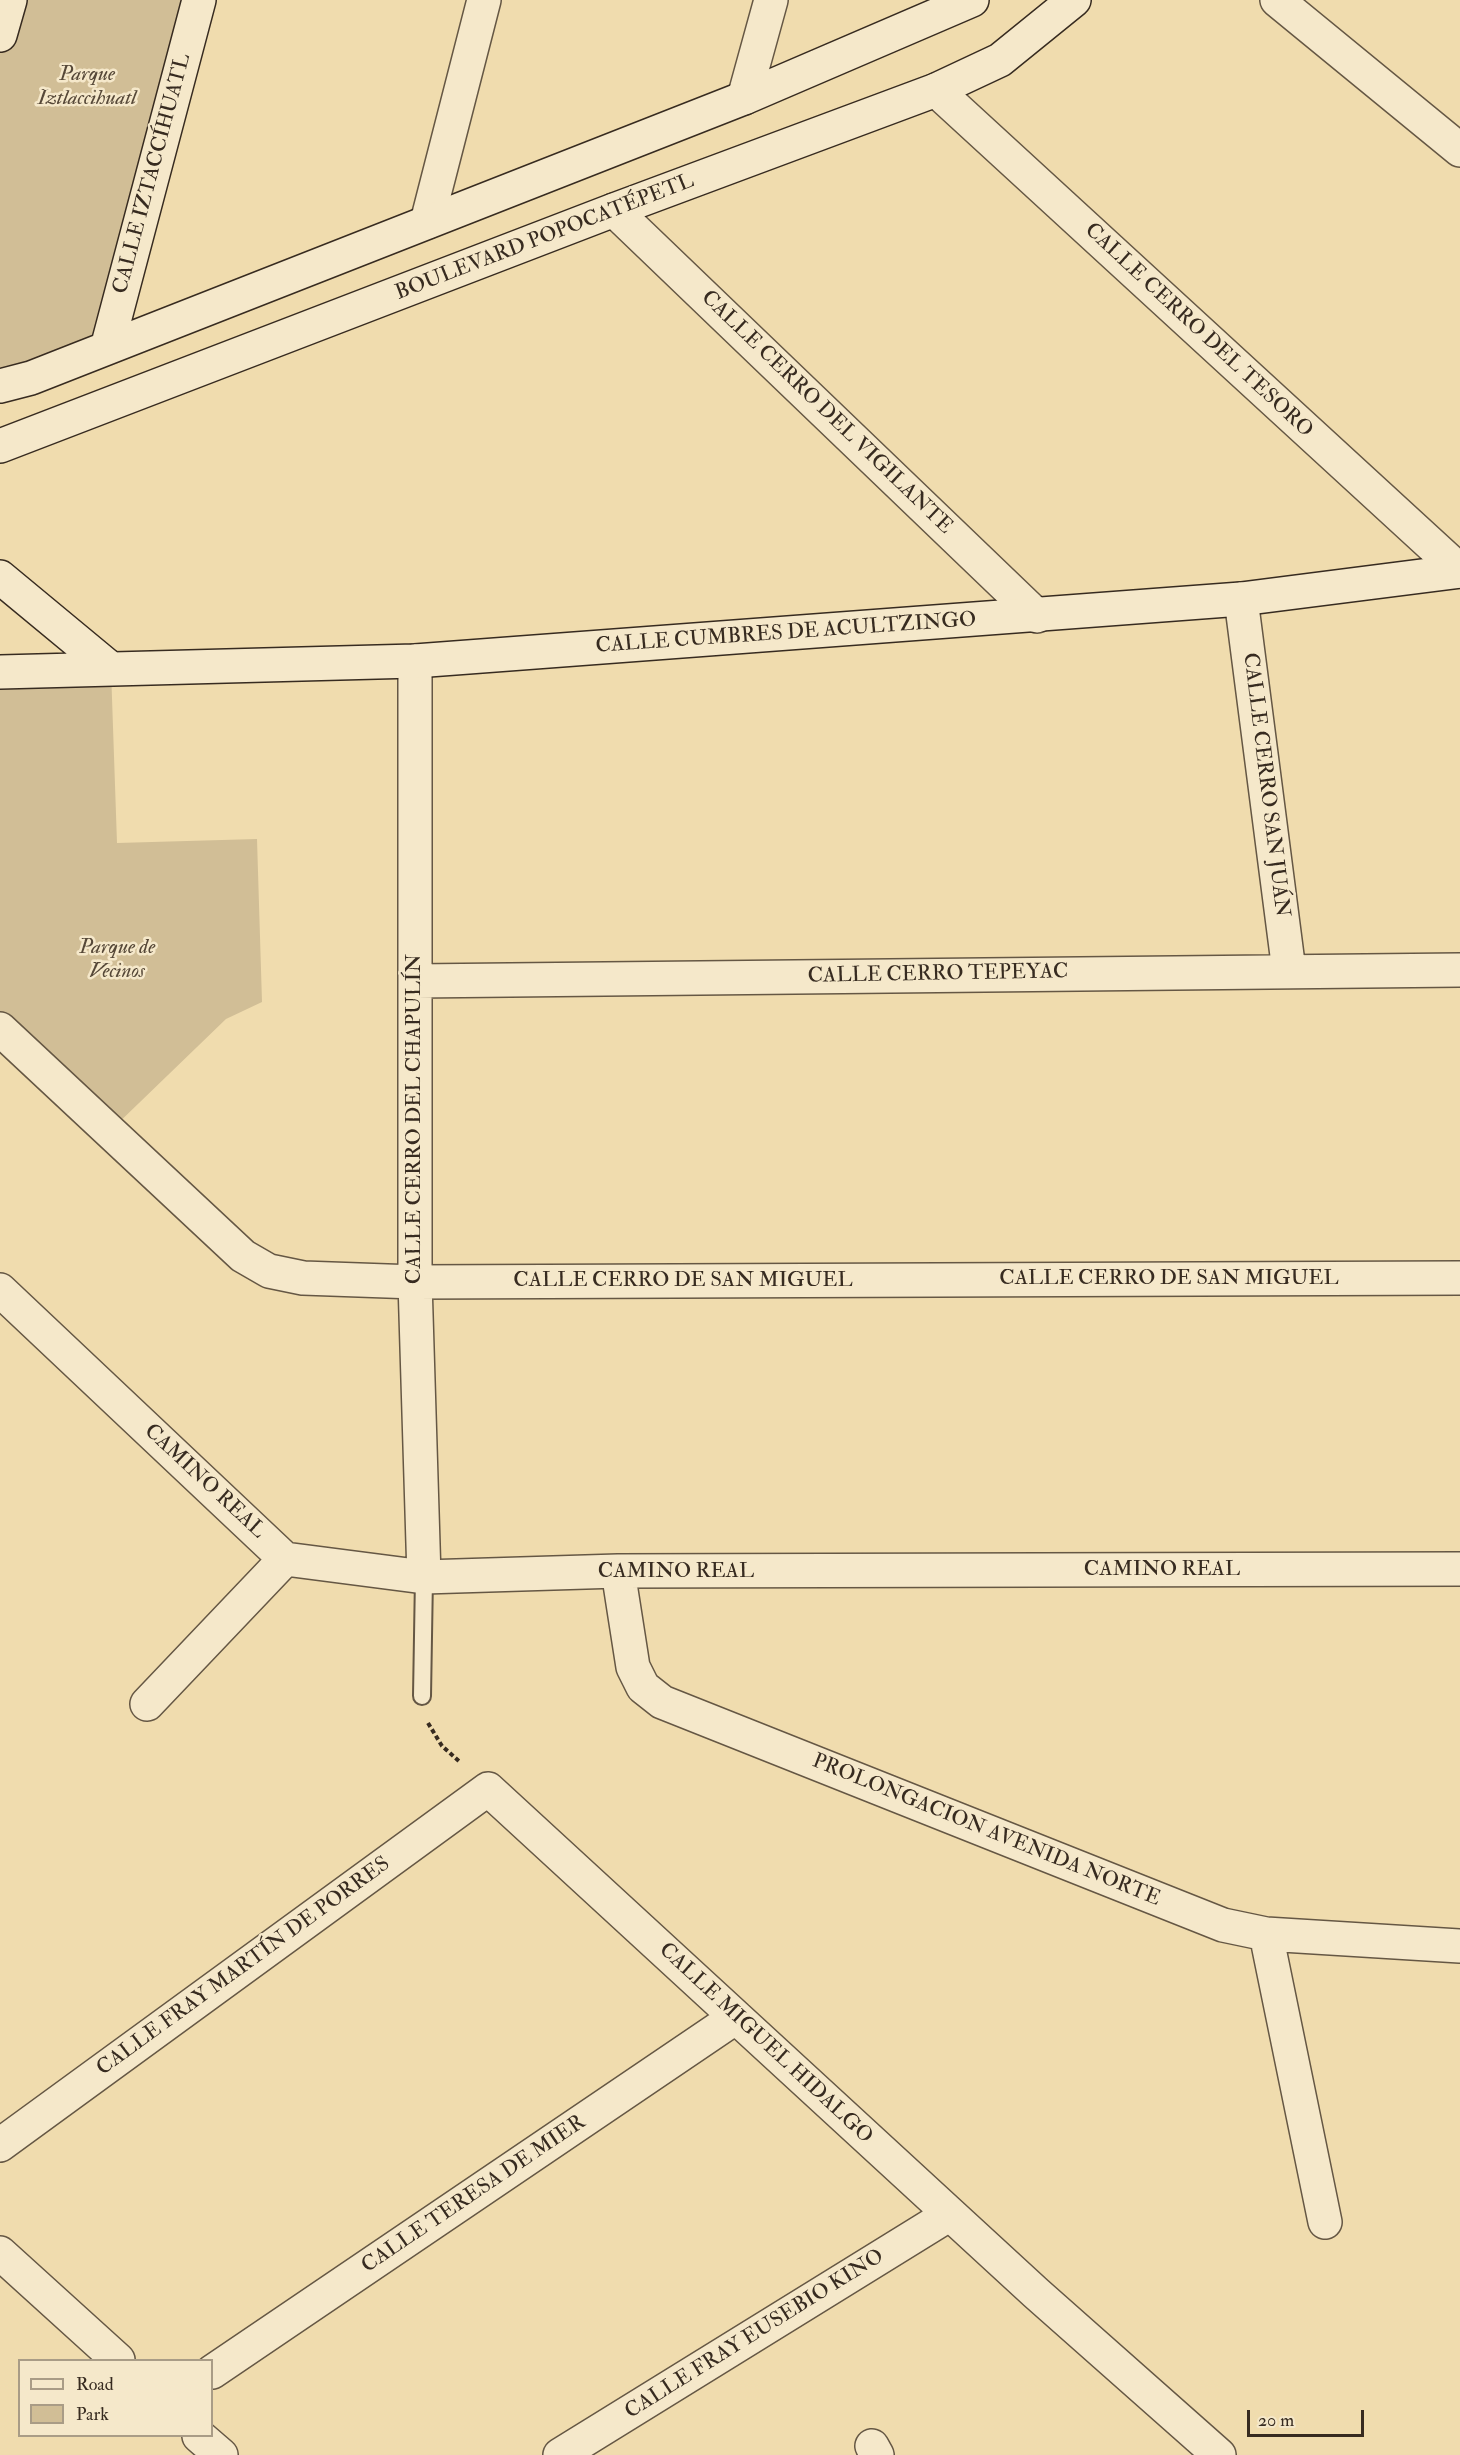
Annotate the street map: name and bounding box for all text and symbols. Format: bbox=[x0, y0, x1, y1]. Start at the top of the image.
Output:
street label: CALLE IZTACCÍHUATL bbox=[109, 51, 197, 297]
park label: Parque Iztlaccihuatl bbox=[38, 62, 136, 112]
street label: BOULEVARD POPOCATÉPETL bbox=[392, 169, 698, 307]
street label: CALLE CERRO DEL TESORO bbox=[1079, 218, 1317, 444]
street label: CALLE CERRO DEL VIGILANTE bbox=[695, 286, 957, 540]
street label: CALLE CUMBRES DE ACULTZINGO bbox=[595, 608, 977, 660]
street label: CALLE CERRO SAN JUÁN bbox=[1236, 651, 1294, 919]
park label: Parque de Vecinos bbox=[79, 935, 155, 985]
street label: CALLE CERRO DEL CHAPULÍN bbox=[402, 954, 428, 1284]
street label: CALLE CERRO TEPEYAC bbox=[807, 960, 1069, 990]
street label: CALLE CERRO DE SAN MIGUEL bbox=[999, 1266, 1339, 1292]
street label: CALLE CERRO DE SAN MIGUEL bbox=[513, 1268, 853, 1294]
street label: CAMINO REAL bbox=[138, 1419, 270, 1545]
street label: CAMINO REAL bbox=[1084, 1557, 1240, 1583]
street label: CAMINO REAL bbox=[598, 1559, 754, 1585]
street label: PROLONGACION AVENIDA NORTE bbox=[808, 1749, 1164, 1913]
street label: CALLE FRAY MARTÍN DE PORRES bbox=[92, 1852, 396, 2082]
street label: CALLE MIGUEL HIDALGO bbox=[653, 1938, 877, 2150]
street label: CALLE TERESA DE MIER bbox=[357, 2111, 591, 2279]
street label: CALLE FRAY EUSEBIO KINO bbox=[621, 2245, 889, 2425]
legend bbox=[18, 2359, 213, 2437]
text: Road bbox=[76, 2373, 114, 2396]
scale bar bbox=[1250, 2398, 1367, 2436]
text: Park bbox=[76, 2403, 109, 2426]
text: 20 m bbox=[1258, 2409, 1294, 2432]

